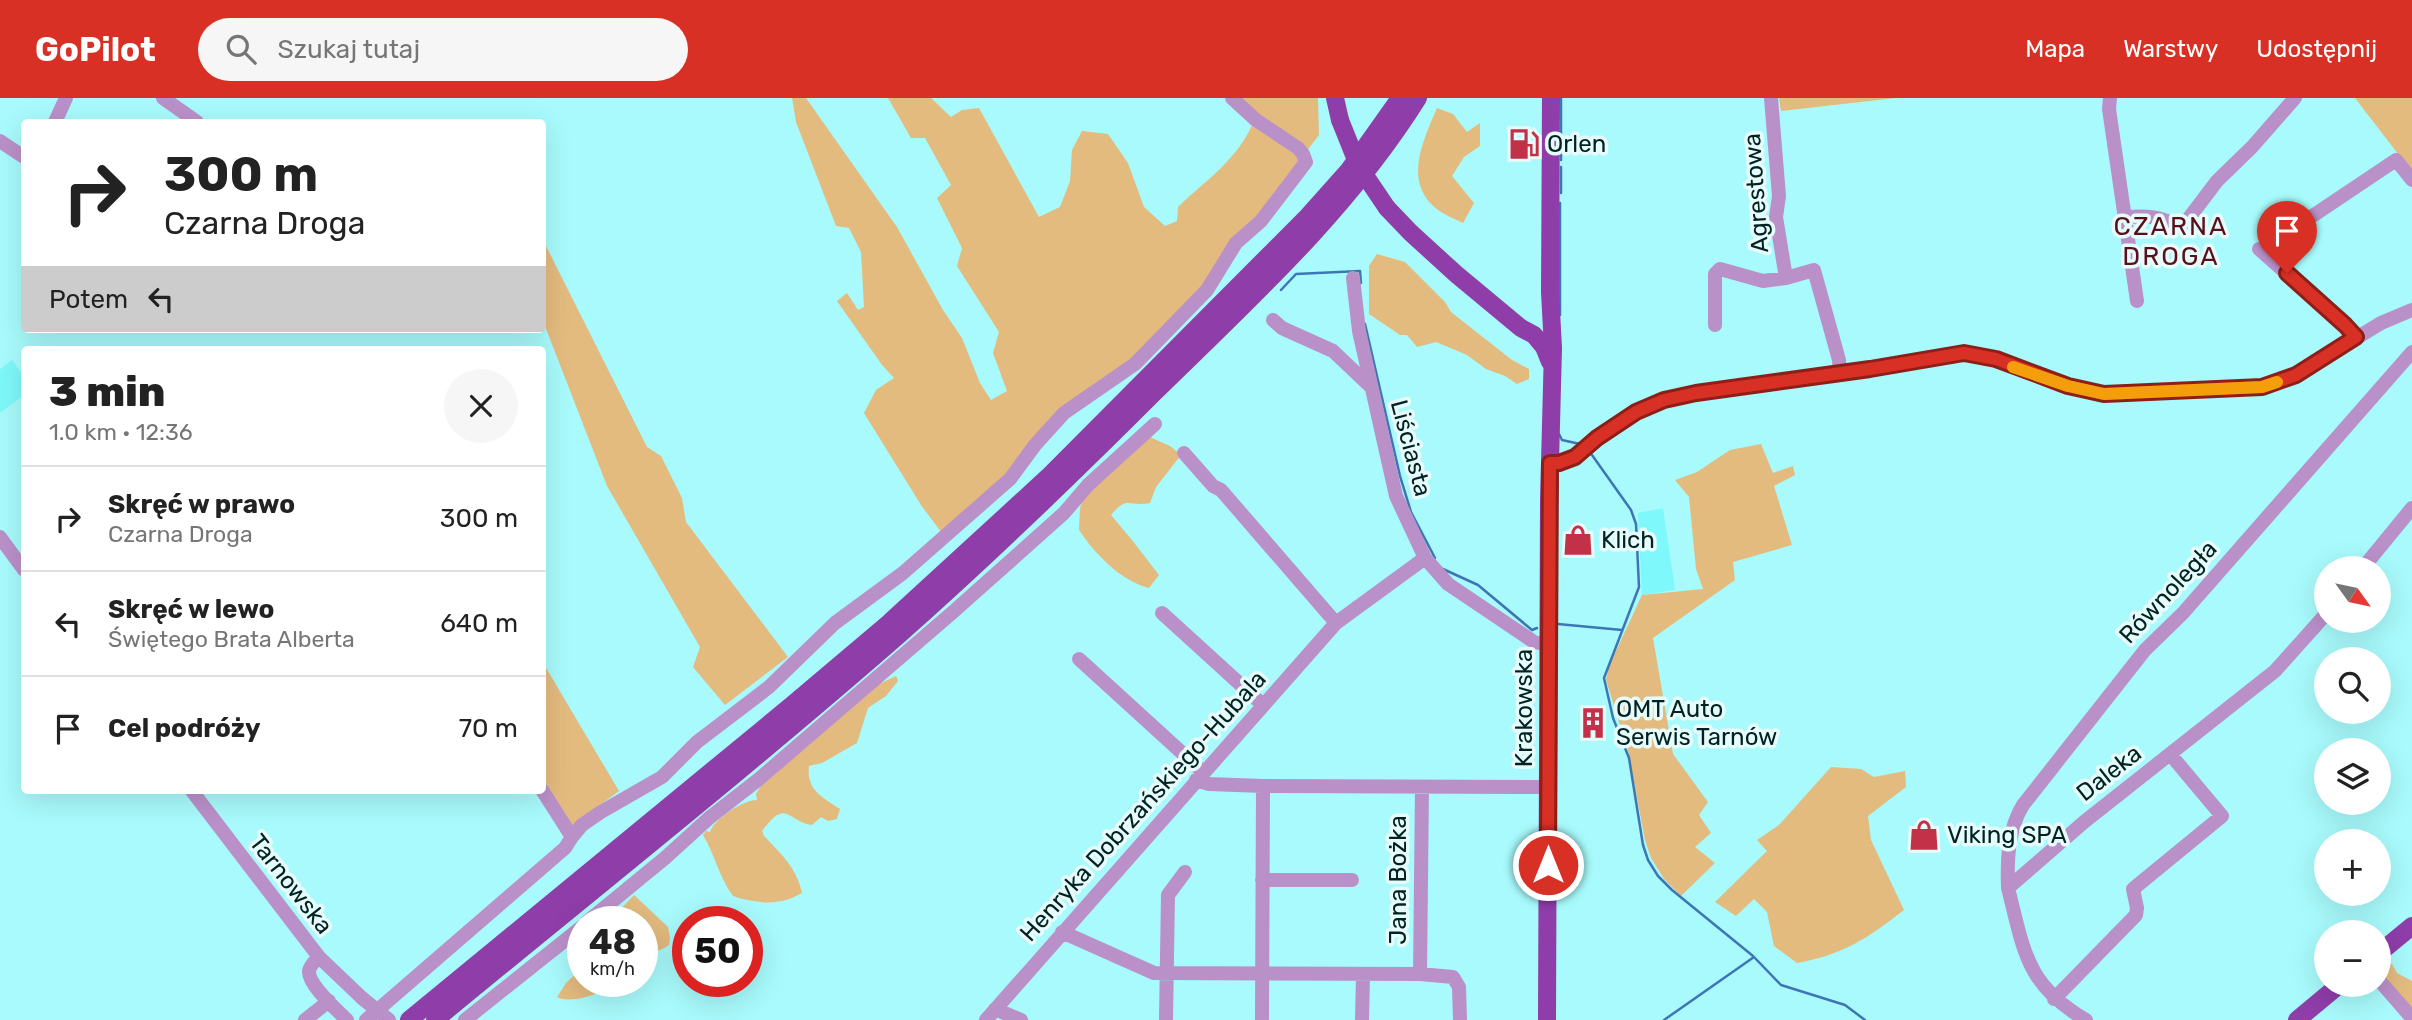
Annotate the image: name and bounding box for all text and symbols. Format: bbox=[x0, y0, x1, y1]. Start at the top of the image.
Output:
search box bbox=[198, 18, 688, 81]
text: GoPilot bbox=[35, 30, 156, 69]
icon: search bbox=[222, 30, 260, 68]
text: Szukaj tutaj bbox=[278, 34, 420, 65]
text: Mapa bbox=[2025, 35, 2085, 63]
text: Warstwy bbox=[2123, 35, 2218, 63]
text: Udostępnij bbox=[2256, 35, 2377, 63]
fuel station icon: Orlen bbox=[1507, 127, 1541, 161]
place label: Orlen bbox=[1547, 130, 1606, 158]
street label: Agrestowa bbox=[1738, 132, 1774, 254]
text: 300 m bbox=[164, 145, 318, 203]
icon: right bbox=[49, 147, 140, 238]
pin bbox=[2257, 201, 2317, 273]
text: Czarna Droga bbox=[164, 204, 365, 242]
district label: CZARNA DROGA bbox=[2114, 211, 2228, 272]
icon: arrive bbox=[2268, 212, 2306, 250]
icon: left bbox=[142, 280, 180, 318]
text: Potem bbox=[49, 284, 128, 315]
text: 3 min bbox=[49, 367, 165, 417]
button: close bbox=[444, 369, 518, 443]
street label: Liściasta bbox=[1385, 397, 1437, 499]
text: 1.0 km · 12:36 bbox=[49, 418, 193, 446]
text: Skręć w prawo bbox=[108, 489, 295, 520]
icon: right bbox=[49, 500, 87, 538]
text: 300 m bbox=[440, 503, 518, 534]
text: Czarna Droga bbox=[108, 520, 253, 548]
shop icon: Klich bbox=[1561, 523, 1595, 557]
place label: Klich bbox=[1601, 526, 1655, 554]
street label: Równoległa bbox=[2113, 535, 2223, 649]
north arrow bbox=[2314, 556, 2390, 634]
map controls bbox=[2314, 556, 2391, 997]
text: Skręć w lewo bbox=[108, 594, 274, 625]
icon: left bbox=[49, 605, 87, 643]
text: 640 m bbox=[440, 608, 518, 639]
text: Świętego Brata Alberta bbox=[108, 625, 355, 653]
button: search bbox=[2314, 647, 2391, 724]
street label: Krakowska bbox=[1510, 649, 1538, 767]
street label: Henryka Dobrzańskiego-Hubala bbox=[1014, 665, 1272, 947]
place label: OMT Auto Serwis Tarnów bbox=[1616, 695, 1777, 751]
building icon: OMT Auto Serwis Tarnów bbox=[1576, 706, 1610, 740]
icon: arrive bbox=[49, 710, 87, 748]
text: Cel podróży bbox=[108, 713, 261, 744]
text: 70 m bbox=[459, 713, 518, 744]
button: layers bbox=[2314, 738, 2391, 815]
street label: Daleka bbox=[2071, 739, 2147, 807]
street label: Jana Bożka bbox=[1384, 815, 1412, 945]
shop icon: Viking SPA bbox=[1907, 818, 1941, 852]
place label: Viking SPA bbox=[1947, 821, 2067, 849]
position arrow bbox=[1511, 828, 1585, 902]
street label: Tarnowska bbox=[243, 829, 339, 939]
button: + bbox=[2314, 829, 2391, 906]
speed limit sign: 50 bbox=[672, 906, 763, 997]
button: − bbox=[2314, 920, 2391, 997]
text: 48 bbox=[589, 921, 636, 963]
text: km/h bbox=[590, 958, 635, 980]

